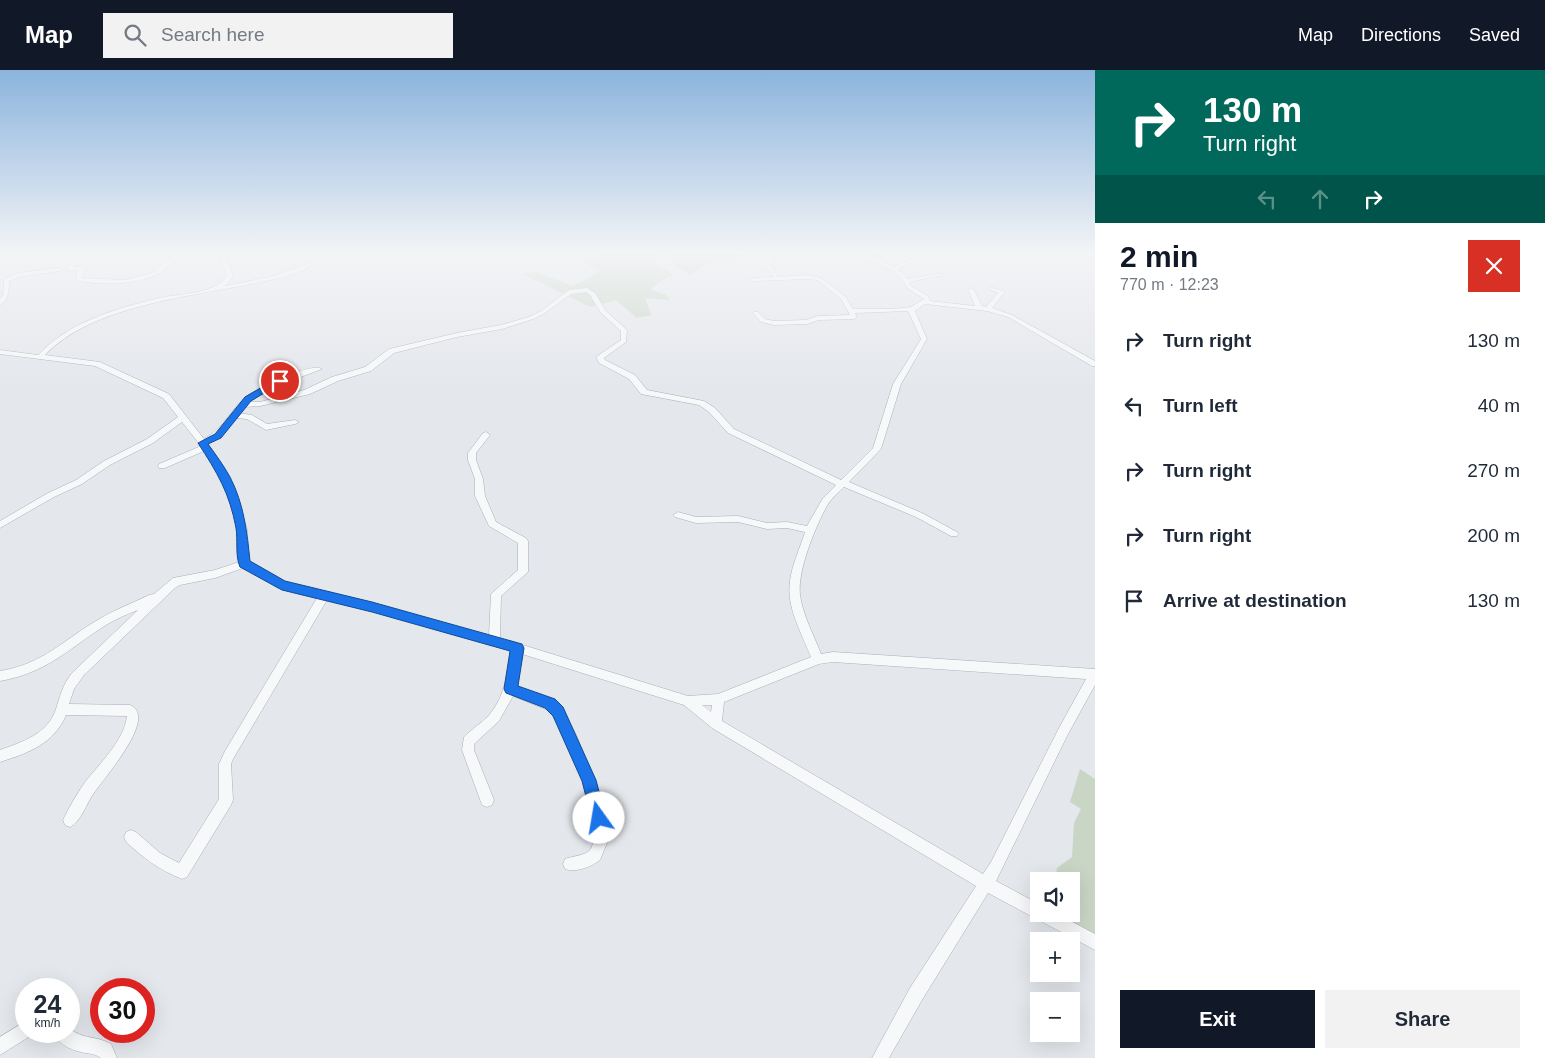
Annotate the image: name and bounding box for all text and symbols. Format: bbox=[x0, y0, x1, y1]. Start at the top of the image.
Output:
search box bbox=[103, 13, 453, 58]
text: Map bbox=[25, 21, 73, 48]
icon: search bbox=[121, 21, 149, 49]
text: Search here bbox=[161, 24, 265, 45]
text: Map bbox=[1298, 25, 1333, 45]
text: Directions bbox=[1361, 25, 1441, 45]
text: Saved bbox=[1469, 25, 1520, 45]
icon: right bbox=[1120, 90, 1185, 155]
text: 130 m bbox=[1203, 90, 1302, 129]
text: Turn right bbox=[1203, 131, 1296, 156]
icon: left bbox=[1253, 185, 1281, 213]
icon: ahead bbox=[1306, 185, 1334, 213]
icon: right bbox=[1359, 185, 1387, 213]
text: 2 min bbox=[1120, 240, 1198, 273]
button: close bbox=[1468, 240, 1520, 292]
text: 770 m · 12:23 bbox=[1120, 276, 1219, 293]
icon: right bbox=[1120, 327, 1148, 355]
text: Turn right bbox=[1163, 330, 1251, 351]
text: 130 m bbox=[1467, 330, 1520, 351]
pin bbox=[259, 360, 301, 402]
icon: arrive bbox=[266, 367, 294, 395]
icon: left bbox=[1120, 392, 1148, 420]
text: Turn left bbox=[1163, 395, 1238, 416]
text: 40 m bbox=[1478, 395, 1520, 416]
icon: right bbox=[1120, 457, 1148, 485]
text: Turn right bbox=[1163, 460, 1251, 481]
text: 270 m bbox=[1467, 460, 1520, 481]
icon: right bbox=[1120, 522, 1148, 550]
text: Turn right bbox=[1163, 525, 1251, 546]
text: 200 m bbox=[1467, 525, 1520, 546]
icon: arrive bbox=[1120, 587, 1148, 615]
text: Arrive at destination bbox=[1163, 590, 1347, 611]
text: 130 m bbox=[1467, 590, 1520, 611]
position arrow bbox=[572, 791, 624, 843]
map controls bbox=[1030, 872, 1080, 1042]
button: sound bbox=[1030, 872, 1080, 922]
button: + bbox=[1030, 932, 1080, 982]
speed limit sign: 30 bbox=[90, 978, 155, 1043]
text: 24 bbox=[34, 990, 61, 1018]
button: Exit bbox=[1120, 990, 1315, 1048]
button: Share bbox=[1325, 990, 1520, 1048]
button: − bbox=[1030, 992, 1080, 1042]
text: km/h bbox=[34, 1016, 61, 1030]

